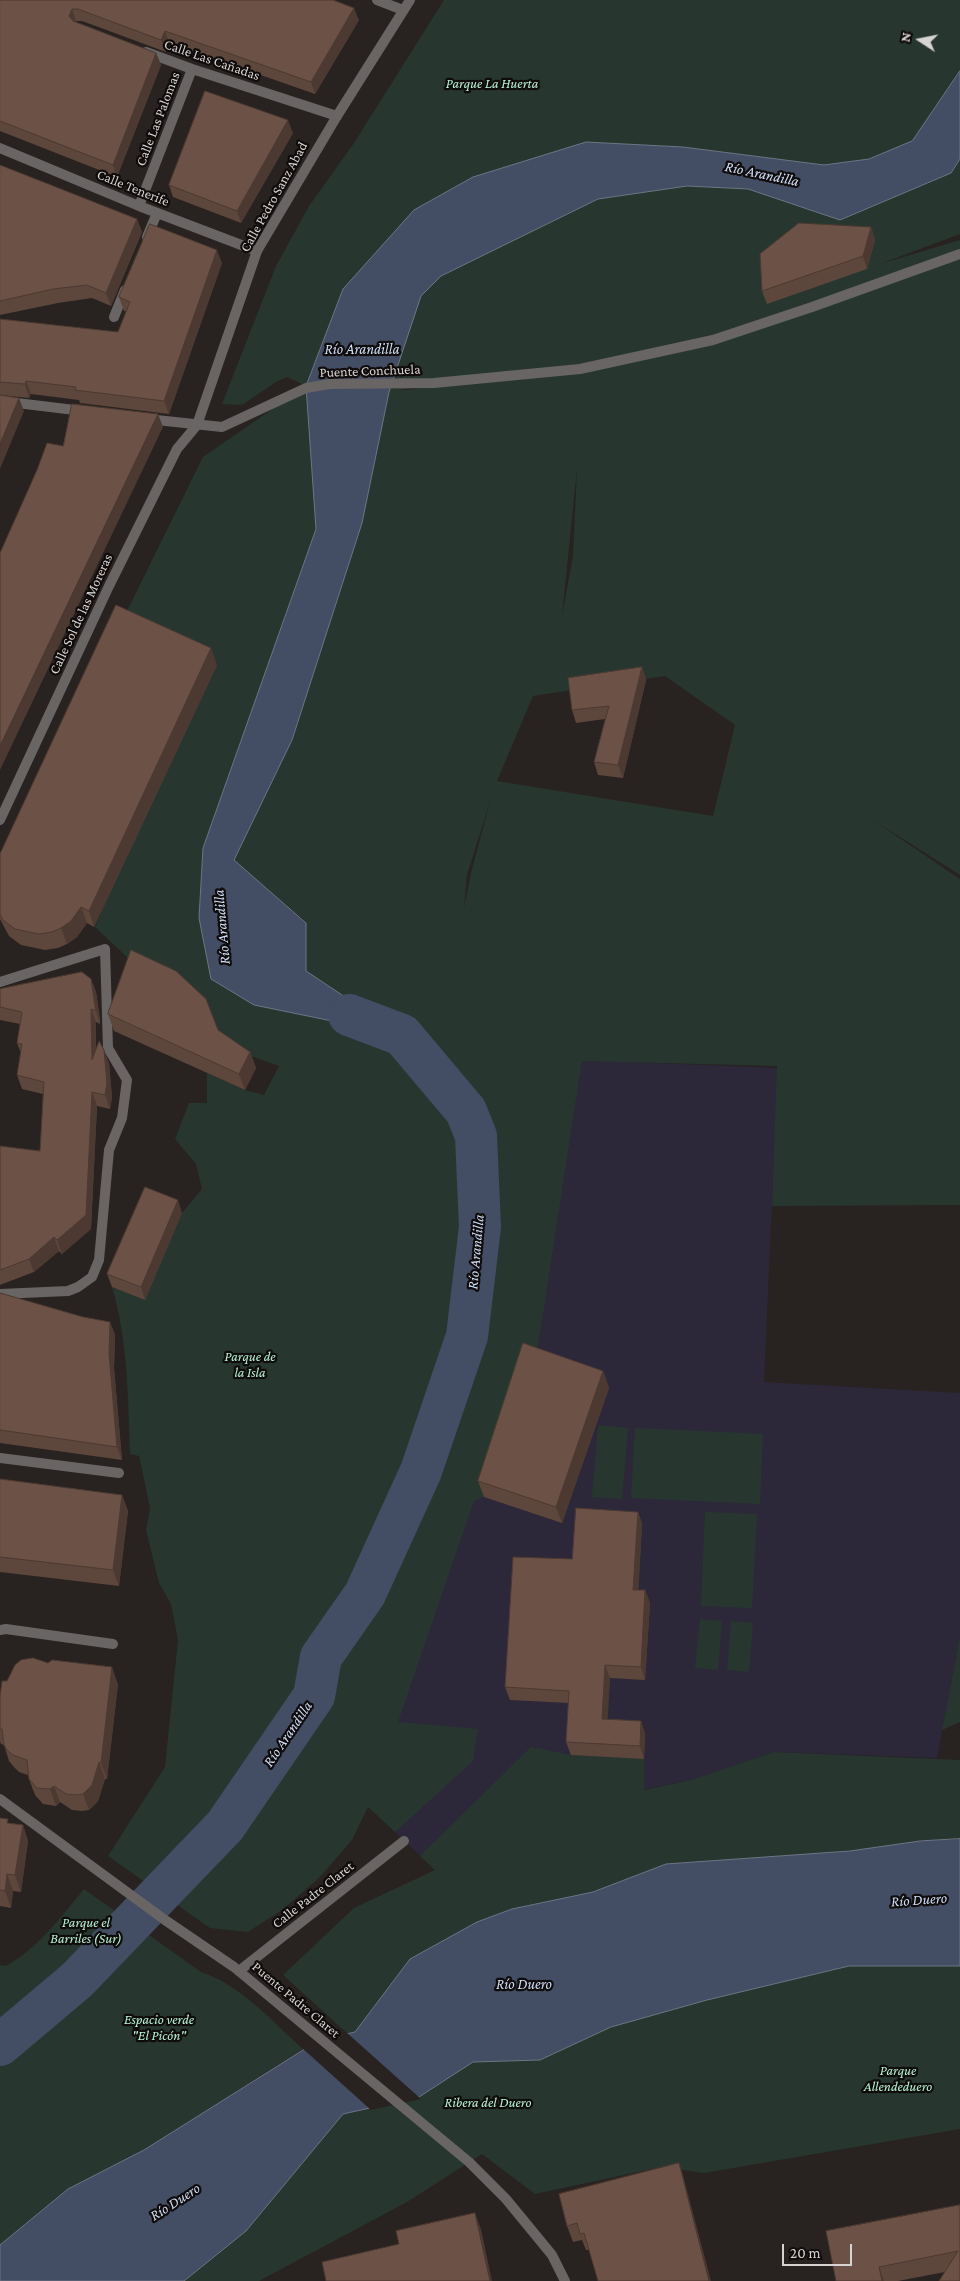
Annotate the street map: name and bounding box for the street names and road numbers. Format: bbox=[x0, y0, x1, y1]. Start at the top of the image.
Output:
street label: Calle Las Cañadas bbox=[162, 36, 262, 84]
street label: Calle Las Palomas bbox=[132, 70, 184, 168]
street label: Calle Pedro Sanz Abad bbox=[237, 139, 311, 255]
street label: Calle Tenerife bbox=[94, 166, 172, 210]
street label: Puente Conchuela bbox=[319, 361, 421, 381]
street label: Calle Sol de las Moreras bbox=[46, 551, 116, 677]
street label: Calle Padre Claret bbox=[269, 1858, 357, 1932]
street label: Puente Padre Claret bbox=[249, 1958, 343, 2042]

